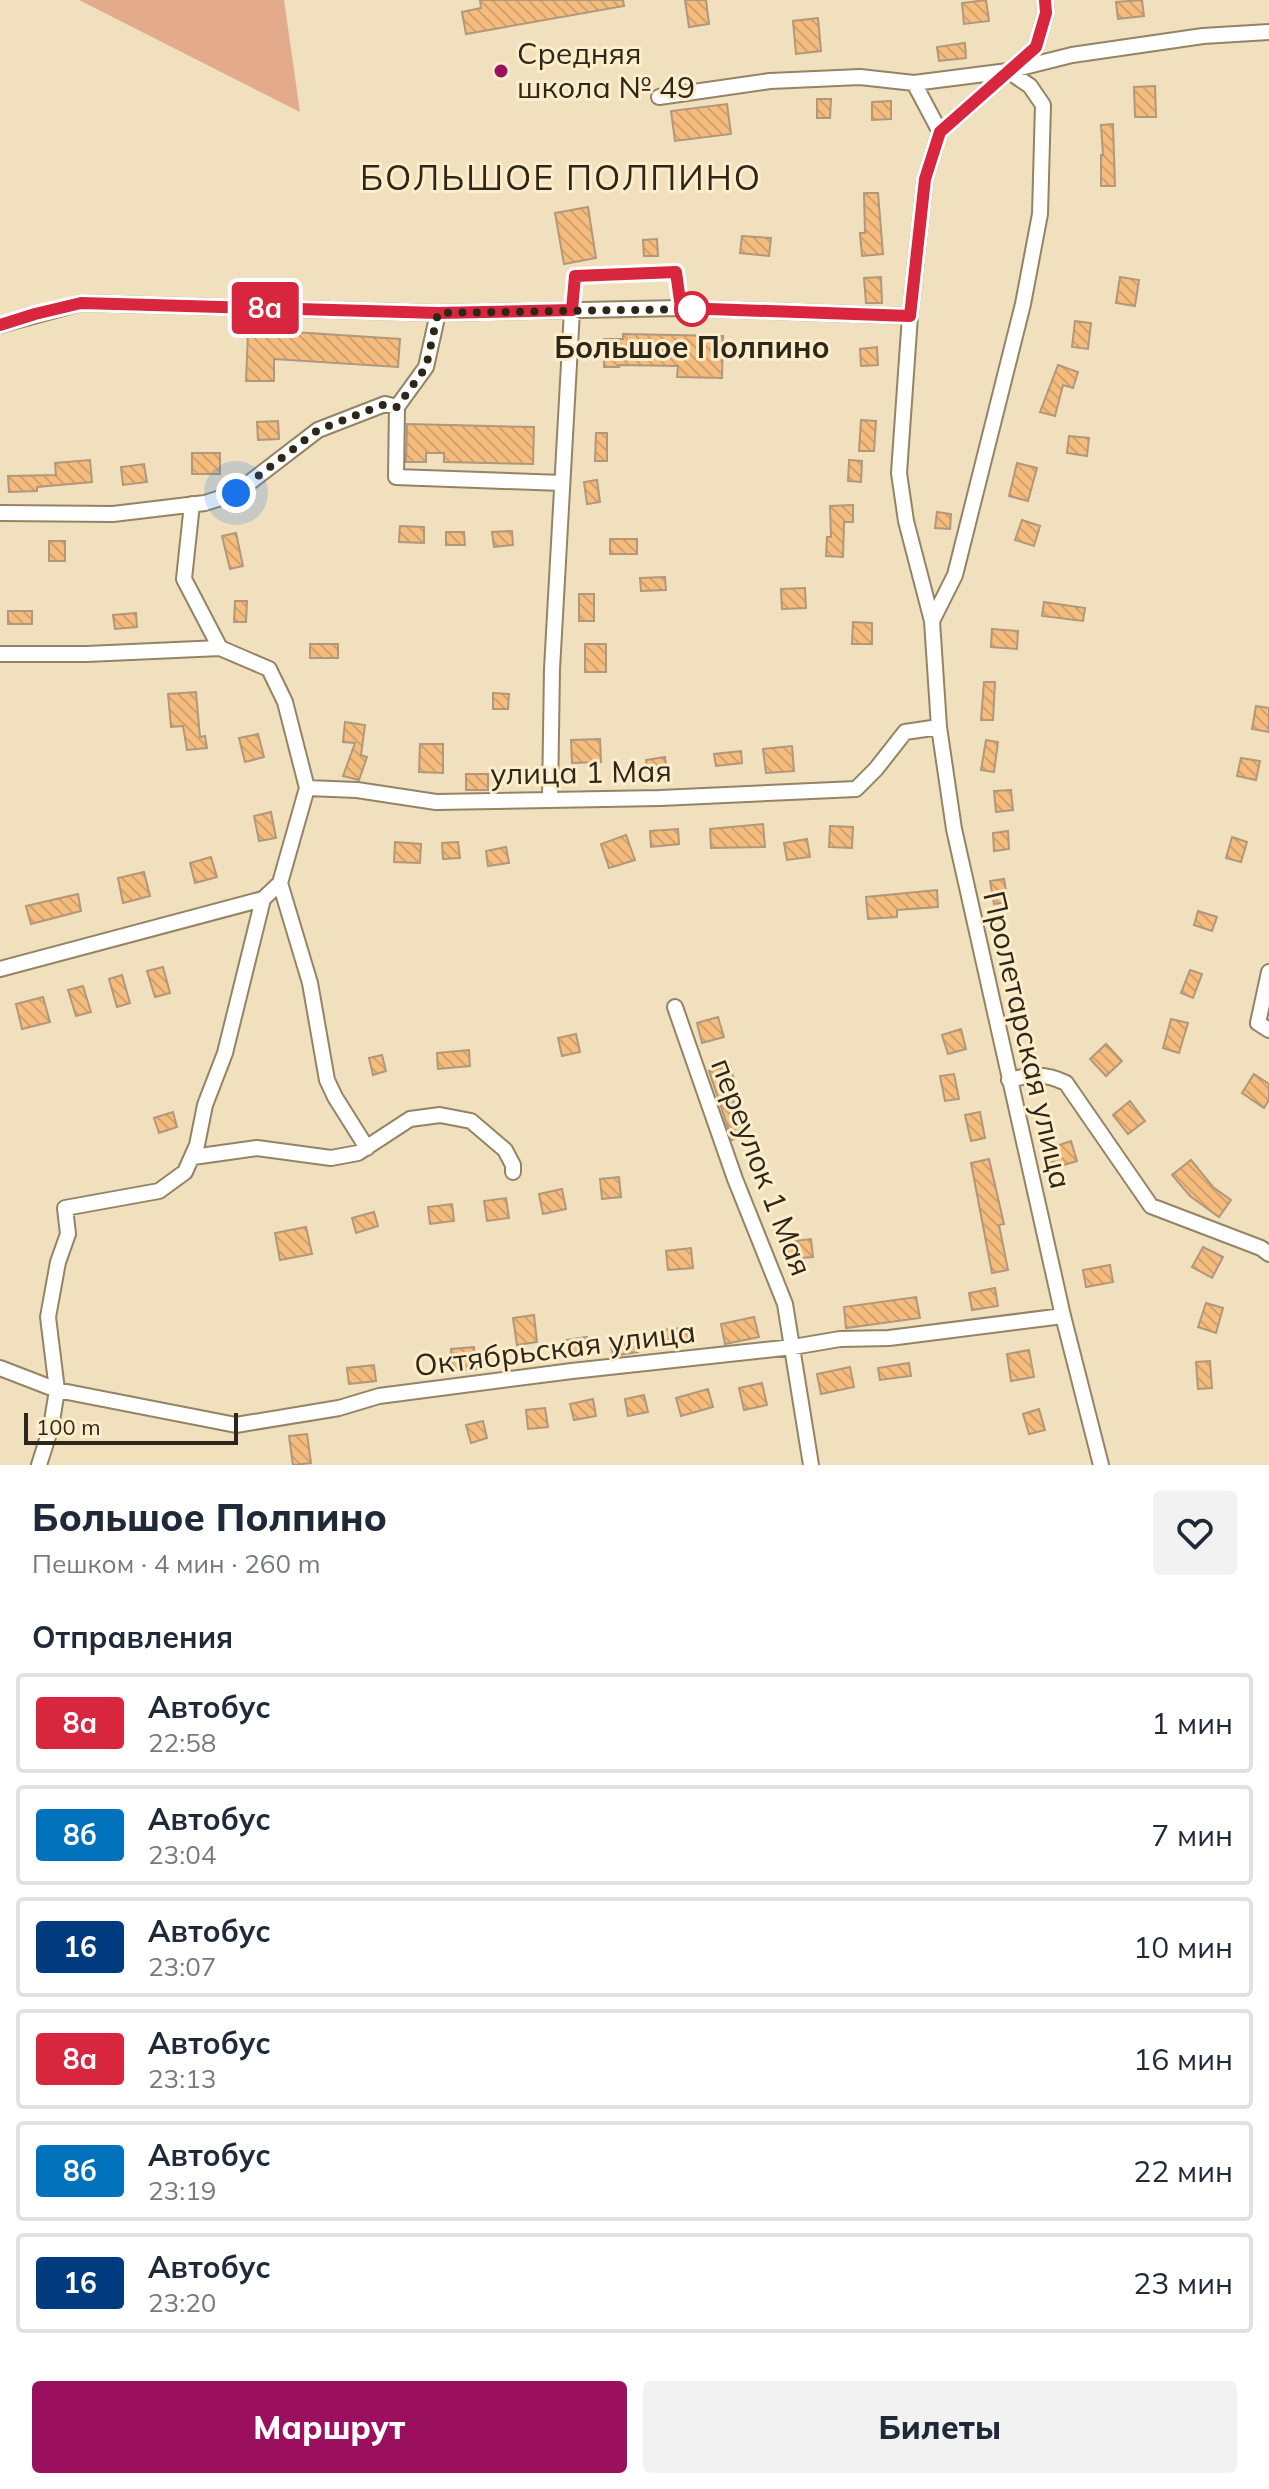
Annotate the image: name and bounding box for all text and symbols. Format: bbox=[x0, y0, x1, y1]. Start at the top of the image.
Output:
place label: Средняя школа № 49 bbox=[517, 34, 695, 106]
marker: Средняя школа № 49 bbox=[492, 62, 510, 80]
district label: БОЛЬШОЕ ПОЛПИНО bbox=[360, 156, 762, 199]
line badge: 8а bbox=[229, 282, 301, 334]
text: 8а bbox=[248, 290, 282, 325]
marker: Большое Полпино bbox=[675, 292, 709, 326]
place label: Большое Полпино bbox=[554, 328, 830, 366]
your location bbox=[216, 473, 256, 513]
street label: улица 1 Мая bbox=[490, 751, 672, 793]
street label: Пролетарская улица bbox=[975, 887, 1081, 1192]
street label: переулок 1 Мая bbox=[703, 1053, 821, 1281]
street label: Октябрьская улица bbox=[412, 1312, 698, 1384]
scale bar bbox=[24, 1409, 238, 1445]
text: 100 m bbox=[36, 1413, 101, 1441]
button: heart bbox=[1153, 1491, 1237, 1575]
text: Большое Полпино bbox=[32, 1493, 387, 1541]
text: Пешком · 4 мин · 260 m bbox=[32, 1547, 321, 1580]
text: Отправления bbox=[32, 1618, 233, 1656]
text: Автобус bbox=[148, 1688, 271, 1726]
text: 1 мин bbox=[1151, 1704, 1233, 1742]
text: 8а bbox=[63, 1705, 97, 1740]
text: 22:58 bbox=[148, 1726, 216, 1759]
text: Автобус bbox=[148, 1800, 271, 1838]
text: 7 мин bbox=[1151, 1816, 1233, 1854]
text: 8б bbox=[63, 1817, 97, 1852]
text: 23:04 bbox=[148, 1838, 216, 1871]
text: Автобус bbox=[148, 1912, 271, 1950]
text: 10 мин bbox=[1133, 1928, 1233, 1966]
text: 16 bbox=[63, 1929, 97, 1964]
text: 23:07 bbox=[148, 1950, 216, 1983]
text: Автобус bbox=[148, 2024, 271, 2062]
text: 16 мин bbox=[1133, 2040, 1233, 2078]
text: 8а bbox=[63, 2041, 97, 2076]
text: 23:13 bbox=[148, 2062, 216, 2095]
text: Автобус bbox=[148, 2136, 271, 2174]
text: 22 мин bbox=[1133, 2152, 1233, 2190]
text: 8б bbox=[63, 2153, 97, 2188]
text: 23:19 bbox=[148, 2174, 216, 2207]
text: Автобус bbox=[148, 2248, 271, 2286]
text: 23 мин bbox=[1133, 2264, 1233, 2302]
text: 16 bbox=[63, 2265, 97, 2300]
text: 23:20 bbox=[148, 2286, 216, 2319]
button: Маршрут bbox=[32, 2381, 627, 2473]
button: Билеты bbox=[643, 2381, 1237, 2473]

